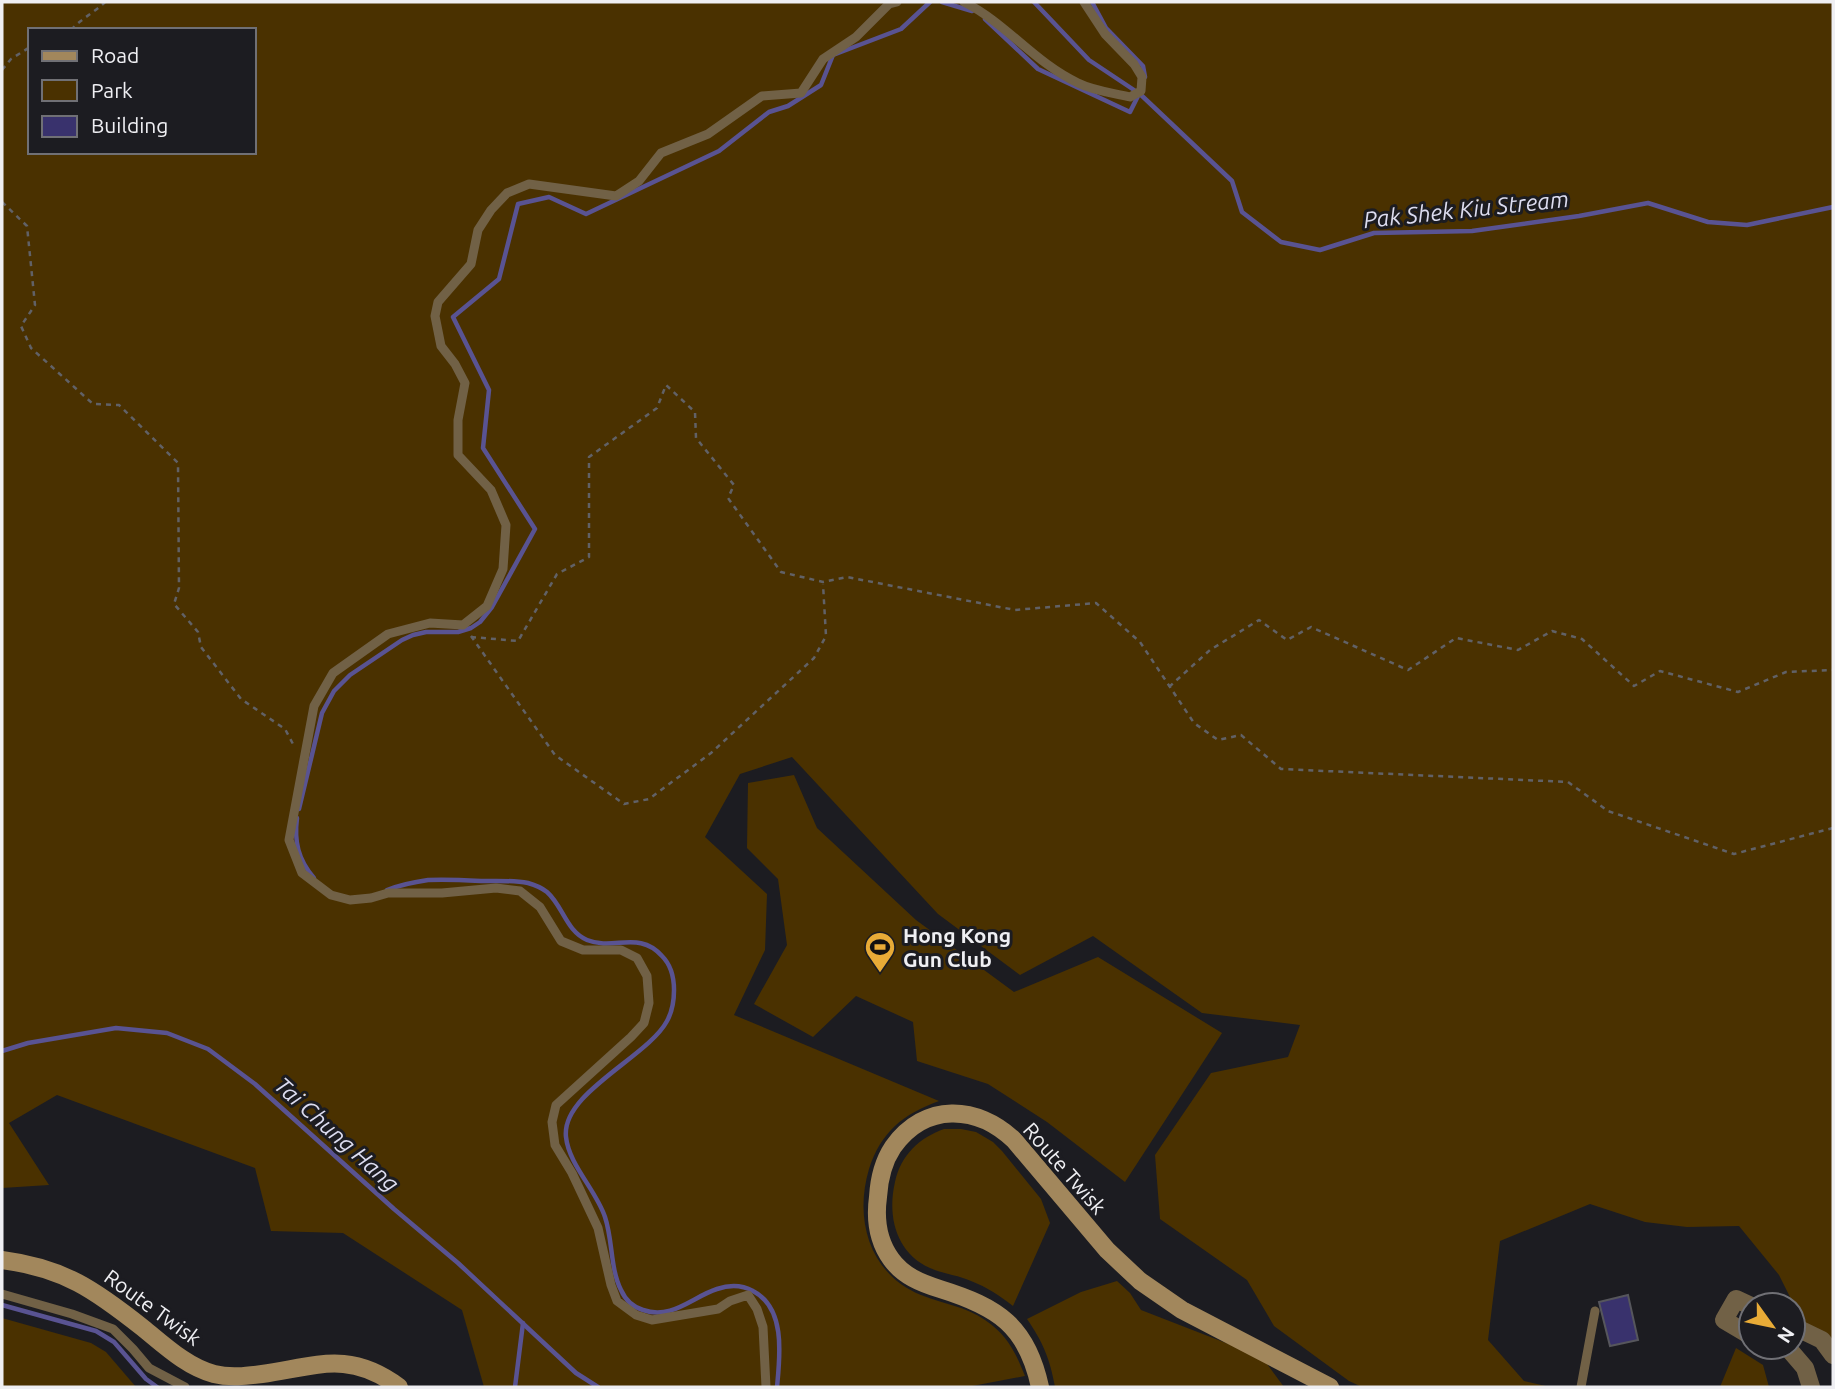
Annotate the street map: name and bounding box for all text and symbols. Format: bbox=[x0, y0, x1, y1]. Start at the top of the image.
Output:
legend bbox=[28, 28, 256, 154]
text: Road bbox=[91, 43, 139, 67]
text: Park bbox=[91, 78, 133, 102]
text: Building bbox=[91, 113, 168, 137]
water label: Pak Shek Kiu Stream bbox=[1362, 186, 1570, 232]
place label: Hong Kong Gun Club bbox=[903, 923, 1011, 971]
sports icon: Hong Kong Gun Club bbox=[863, 930, 897, 974]
water label: Tai Chung Hang bbox=[270, 1072, 404, 1196]
street label: Route Twisk bbox=[1019, 1117, 1111, 1219]
street label: Route Twisk bbox=[100, 1264, 206, 1350]
north arrow bbox=[1737, 1291, 1807, 1361]
text: N bbox=[1773, 1323, 1799, 1347]

